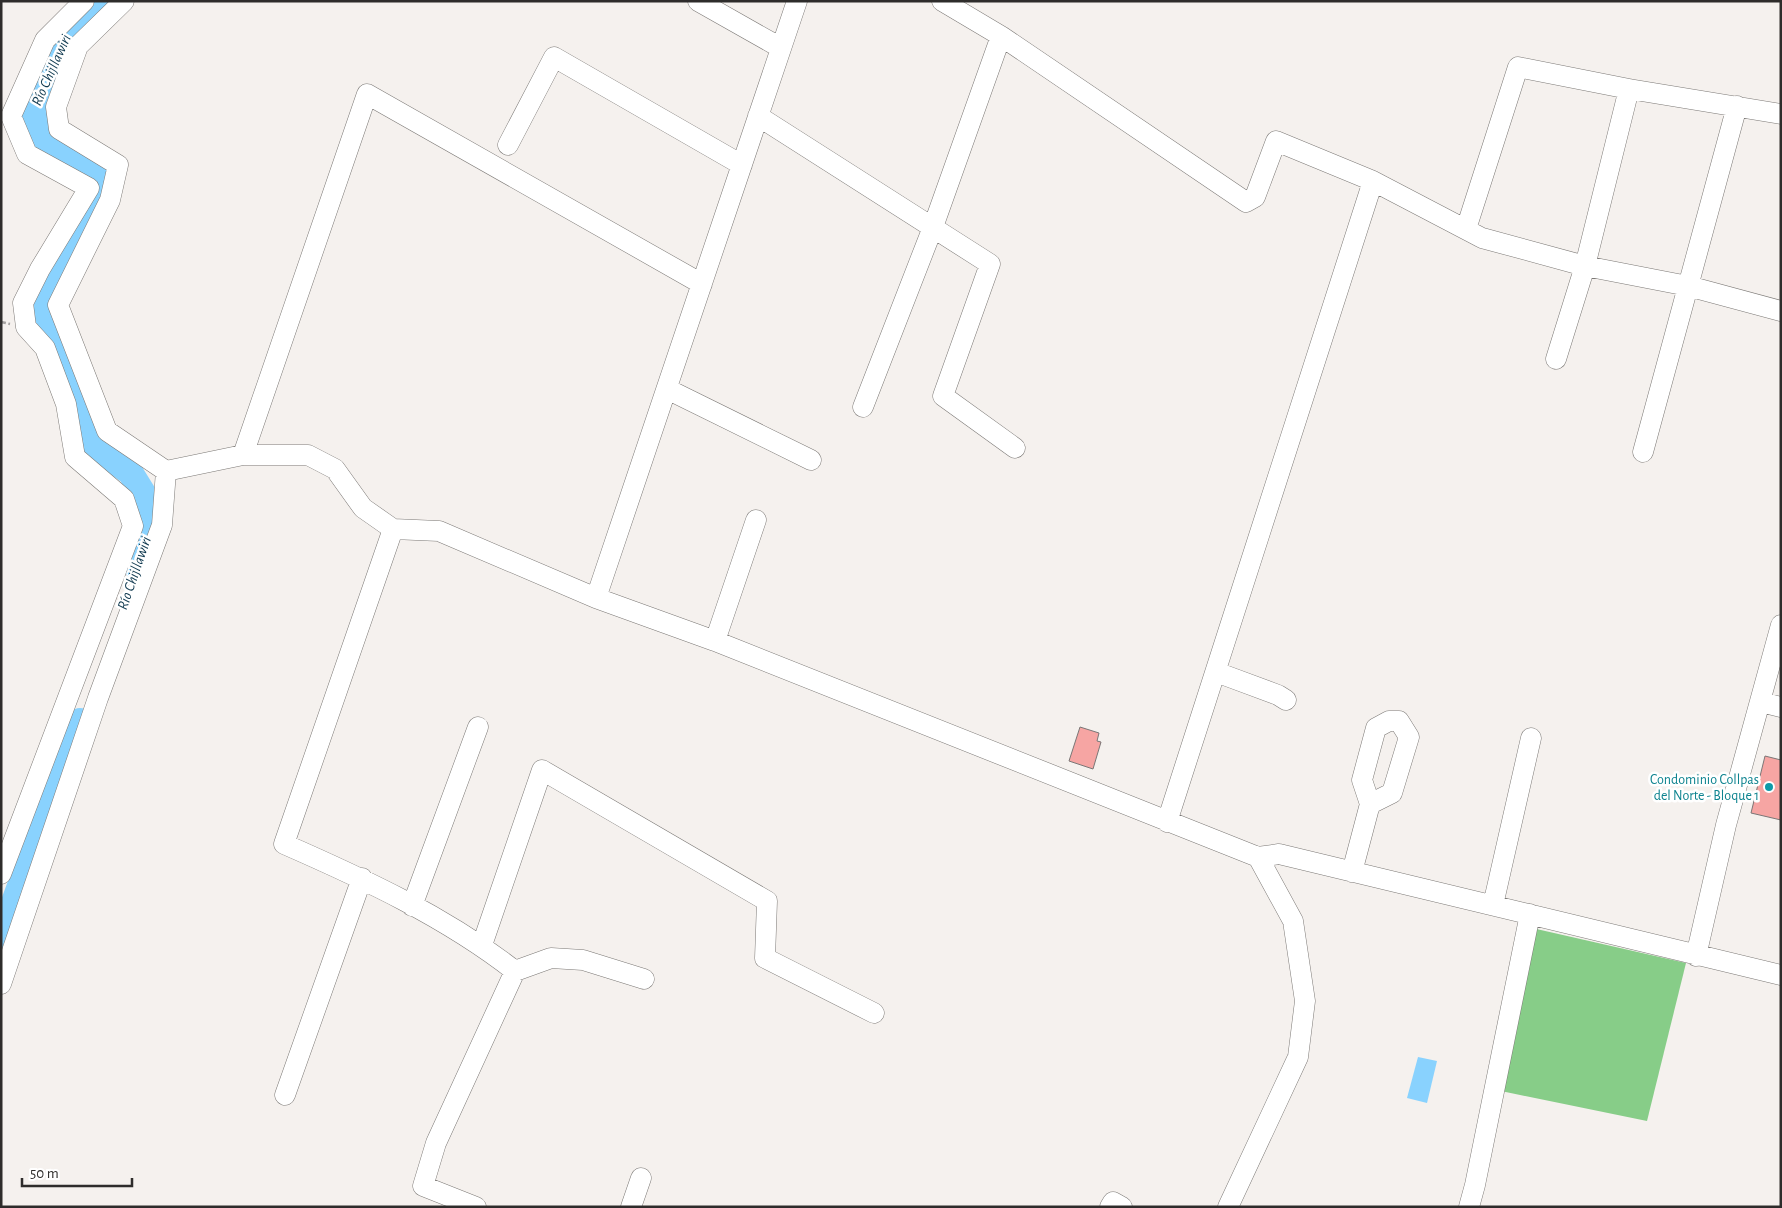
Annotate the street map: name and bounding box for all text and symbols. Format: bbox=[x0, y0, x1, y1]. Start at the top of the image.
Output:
water label: Río Chijllawiri bbox=[29, 32, 74, 108]
water label: Río Chijllawiri bbox=[115, 535, 154, 612]
place label: Condominio Collpas del Norte - Bloque 1 bbox=[1650, 773, 1759, 803]
marker: Condominio Collpas del Norte - Bloque 1 bbox=[1763, 781, 1775, 793]
scale bar bbox=[22, 1156, 132, 1188]
text: 50 m bbox=[30, 1166, 59, 1181]

